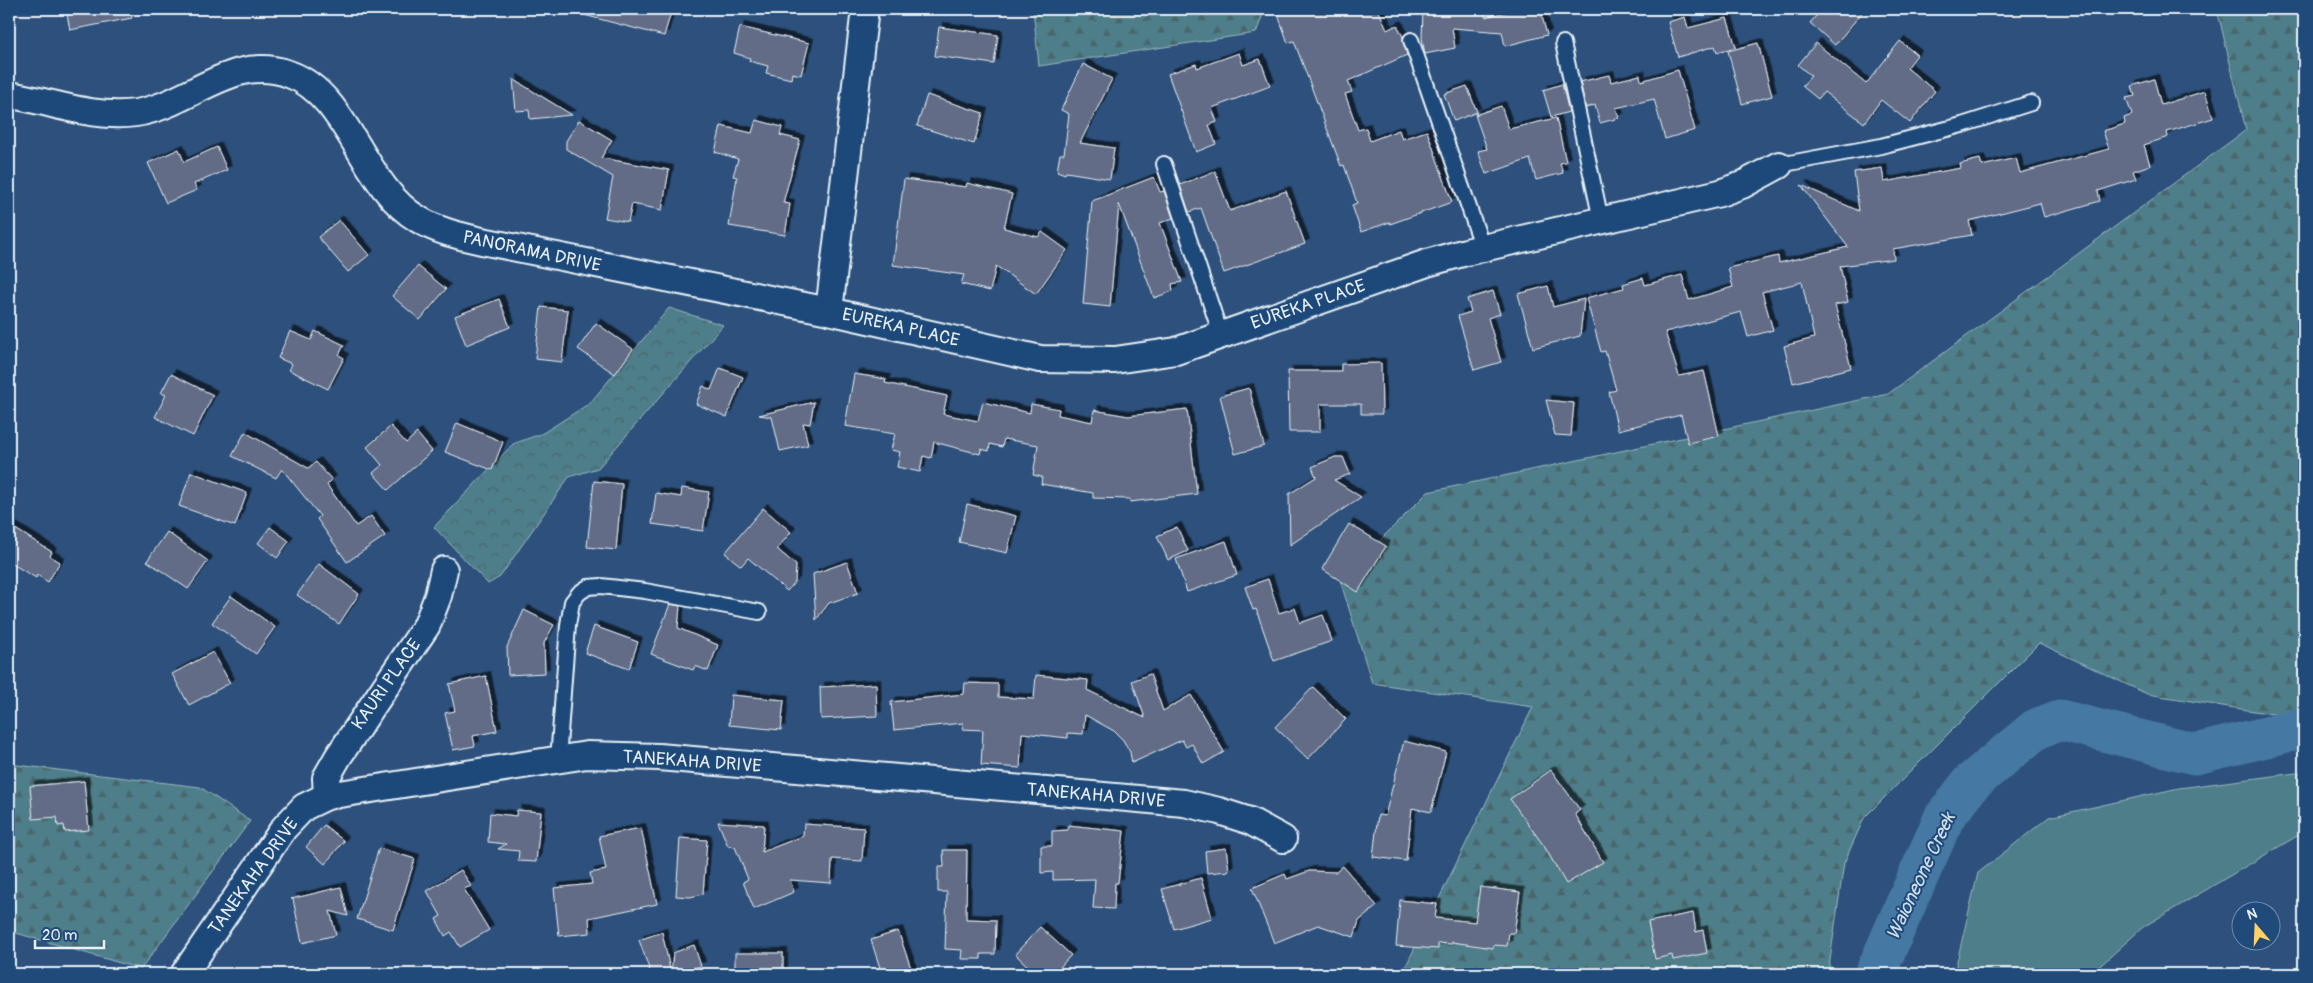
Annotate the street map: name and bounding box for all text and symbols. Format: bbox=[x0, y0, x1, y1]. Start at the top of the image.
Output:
street label: PANORAMA DRIVE bbox=[461, 226, 603, 277]
street label: EUREKA PLACE bbox=[1248, 274, 1369, 335]
street label: EUREKA PLACE bbox=[840, 303, 962, 352]
street label: KAURI PLACE bbox=[347, 634, 426, 734]
street label: TANEKAHA DRIVE bbox=[622, 745, 762, 778]
street label: TANEKAHA DRIVE bbox=[1026, 778, 1166, 813]
water label: Waioneone Creek bbox=[1881, 807, 1962, 944]
street label: TANEKAHA DRIVE bbox=[203, 813, 304, 939]
north arrow bbox=[2230, 900, 2280, 950]
text: N bbox=[2245, 905, 2259, 924]
scale bar bbox=[35, 918, 104, 950]
text: 20 m bbox=[42, 926, 77, 945]

